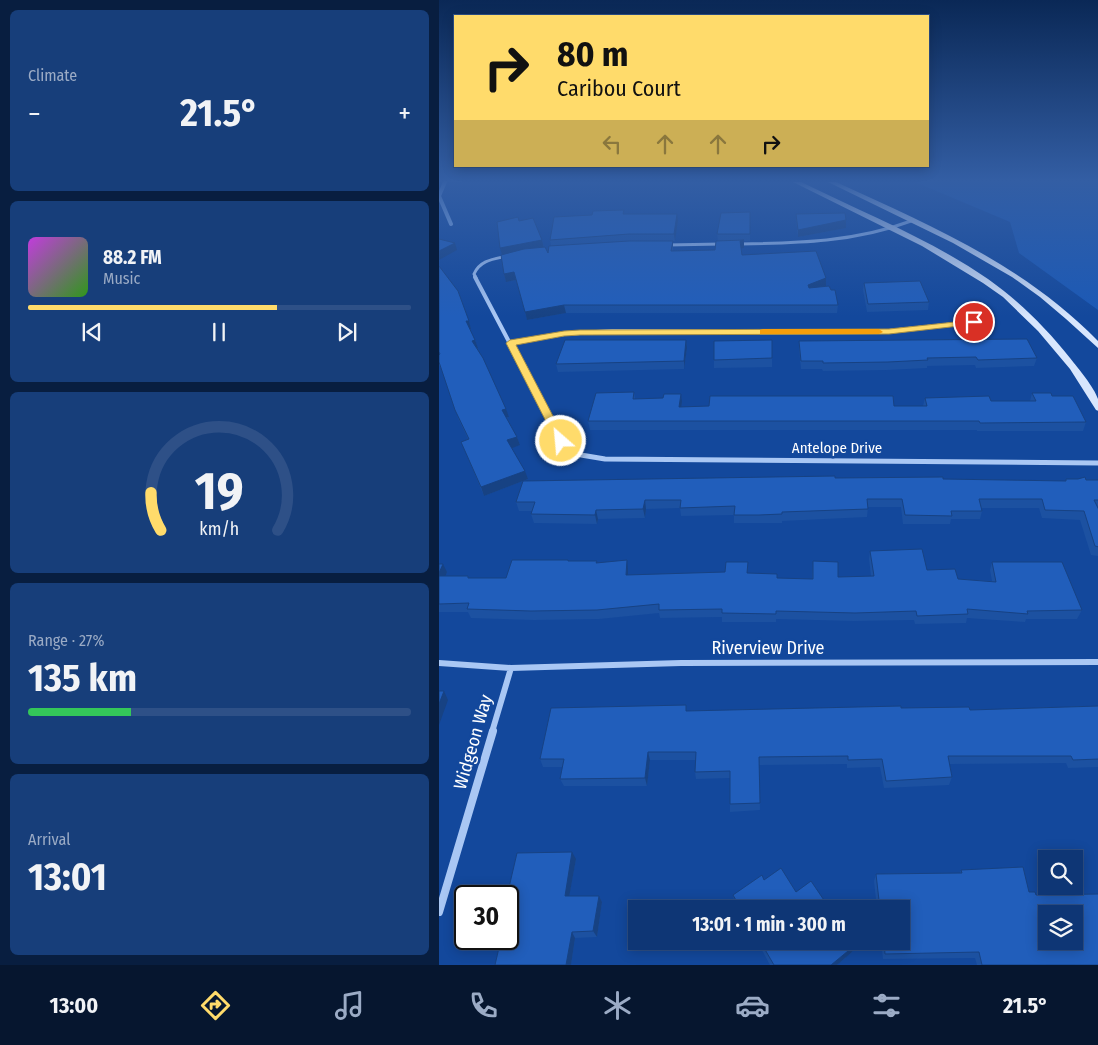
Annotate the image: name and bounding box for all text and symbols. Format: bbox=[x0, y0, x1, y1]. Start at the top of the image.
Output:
text: 80 m bbox=[557, 33, 629, 75]
icon: right bbox=[474, 35, 539, 100]
text: Climate bbox=[28, 66, 77, 85]
text: Caribou Court bbox=[557, 75, 681, 102]
text: 21.5° bbox=[180, 90, 259, 136]
text: − bbox=[28, 97, 41, 130]
text: + bbox=[398, 97, 411, 130]
icon: left bbox=[598, 130, 626, 158]
icon: ahead bbox=[651, 130, 679, 158]
icon: ahead bbox=[704, 130, 732, 158]
icon: right bbox=[757, 130, 785, 158]
text: 88.2 FM bbox=[103, 246, 162, 269]
text: Music bbox=[103, 269, 140, 288]
pin bbox=[953, 301, 995, 343]
icon: arrive bbox=[960, 308, 988, 336]
icon: previous bbox=[78, 318, 106, 346]
icon: pause bbox=[205, 318, 233, 346]
icon: next bbox=[333, 318, 361, 346]
position arrow bbox=[534, 414, 586, 466]
street label: Antelope Drive bbox=[792, 439, 882, 457]
text: 19 bbox=[195, 460, 244, 523]
text: km/h bbox=[200, 518, 239, 540]
text: Range · 27% bbox=[28, 631, 104, 650]
street label: Riverview Drive bbox=[711, 637, 825, 659]
text: 135 km bbox=[28, 655, 137, 701]
street label: Widgeon Way bbox=[449, 692, 497, 792]
text: Arrival bbox=[28, 830, 70, 849]
map controls bbox=[1038, 850, 1083, 950]
button: search bbox=[1038, 850, 1083, 895]
text: 13:01 bbox=[28, 854, 107, 900]
speed limit sign: 30 bbox=[454, 885, 519, 950]
button: layers bbox=[1038, 905, 1083, 950]
text: 13:01 · 1 min · 300 m bbox=[692, 913, 846, 936]
icon: directions bbox=[198, 988, 233, 1023]
icon: music bbox=[332, 988, 367, 1023]
icon: phone bbox=[466, 988, 501, 1023]
icon: climate bbox=[600, 988, 635, 1023]
icon: car bbox=[735, 988, 770, 1023]
icon: filters bbox=[869, 988, 904, 1023]
text: 13:00 bbox=[50, 992, 98, 1019]
text: 21.5° bbox=[1003, 992, 1048, 1019]

